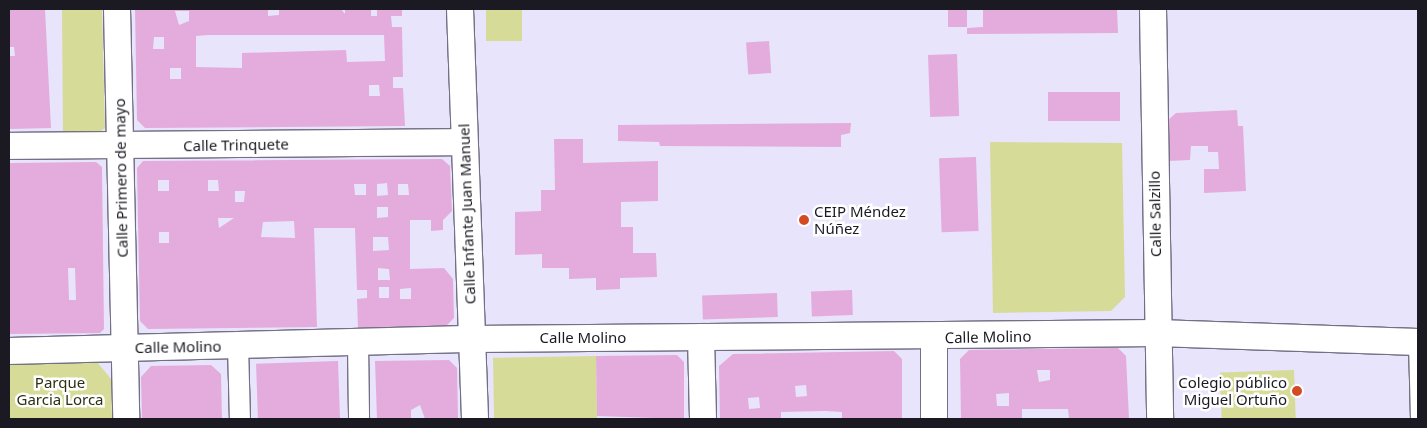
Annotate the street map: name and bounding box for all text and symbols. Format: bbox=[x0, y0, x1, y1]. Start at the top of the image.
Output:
street label: Calle Primero de mayo bbox=[111, 98, 131, 258]
street label: Calle Infante Juan Manuel bbox=[455, 123, 479, 305]
street label: Calle Trinquete bbox=[183, 135, 289, 155]
street label: Calle Salzillo bbox=[1145, 171, 1165, 257]
place label: CEIP Méndez Núñez bbox=[814, 202, 906, 237]
marker: CEIP Méndez Núñez bbox=[798, 214, 810, 226]
street label: Calle Molino bbox=[944, 327, 1032, 347]
street label: Calle Molino bbox=[540, 329, 626, 347]
street label: Calle Molino bbox=[134, 337, 222, 357]
park label: Parque Garcia Lorca bbox=[16, 373, 104, 408]
place label: Colegio público Miguel Ortuño bbox=[1178, 373, 1287, 408]
marker: Colegio público Miguel Ortuño bbox=[1291, 385, 1303, 397]

